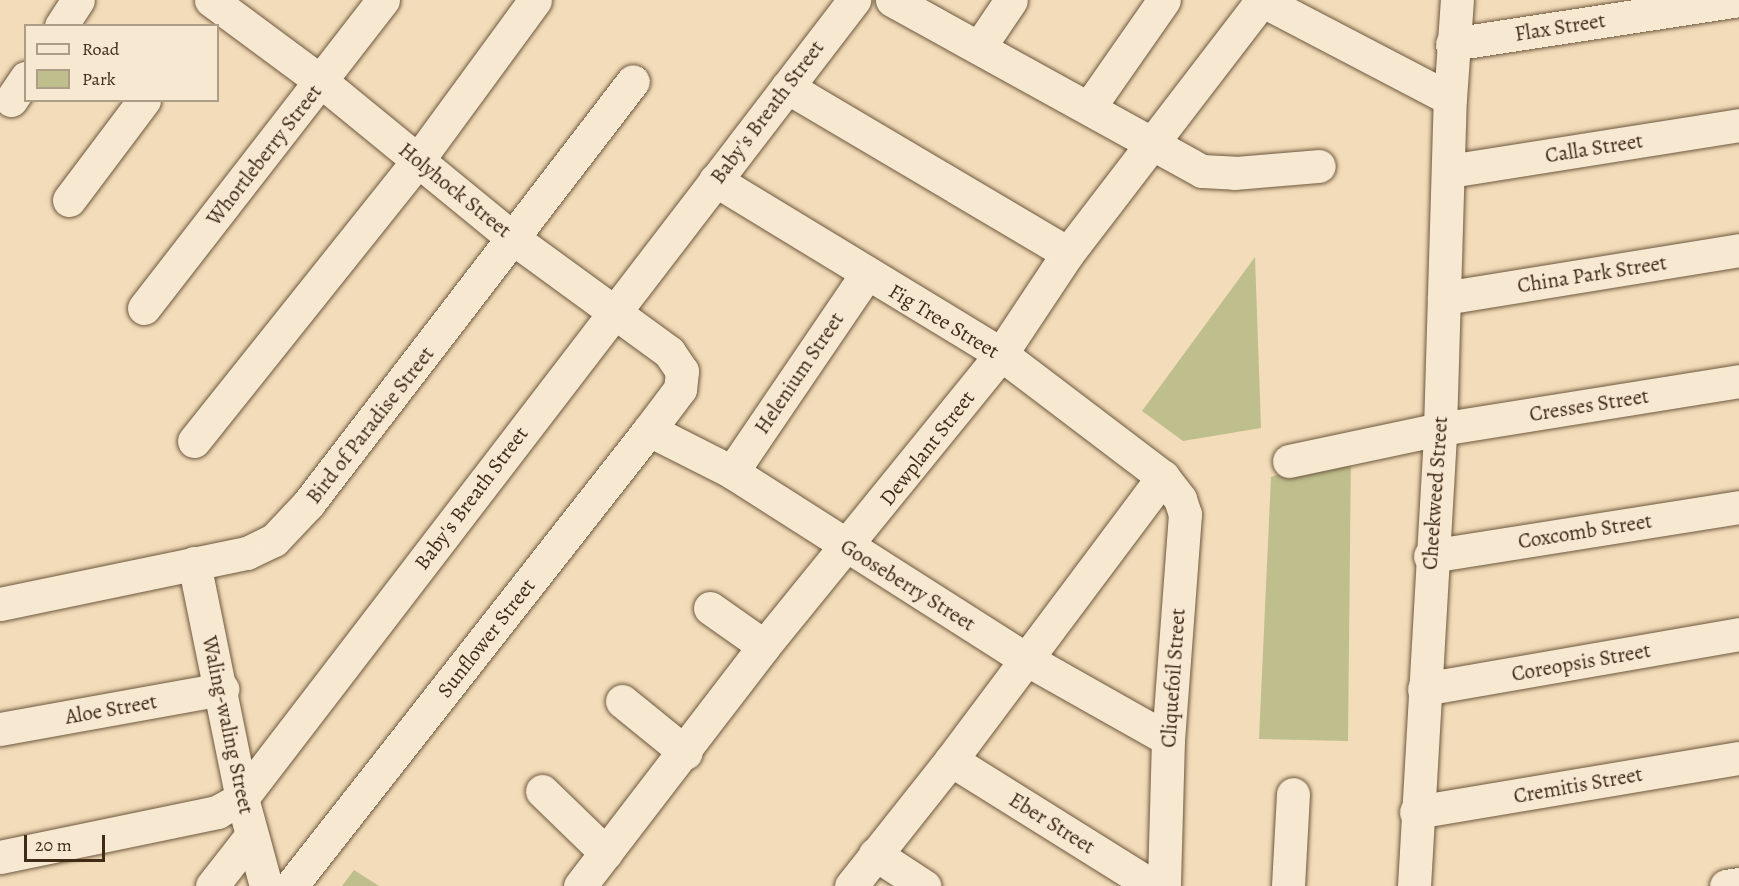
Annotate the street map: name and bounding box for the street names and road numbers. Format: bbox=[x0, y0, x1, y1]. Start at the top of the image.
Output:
street label: Flax Street bbox=[1513, 7, 1607, 47]
street label: Baby's Breath Street bbox=[705, 35, 829, 189]
street label: Whortleberry Street bbox=[201, 79, 327, 231]
street label: Calla Street bbox=[1543, 128, 1645, 168]
street label: Holyhock Street bbox=[394, 137, 516, 243]
street label: China Park Street bbox=[1515, 250, 1669, 298]
street label: Fig Tree Street bbox=[884, 278, 1004, 364]
street label: Helenium Street bbox=[749, 307, 849, 439]
street label: Bird of Paradise Street bbox=[301, 341, 439, 509]
street label: Cresses Street bbox=[1528, 383, 1650, 427]
street label: Dewplant Street bbox=[874, 385, 980, 511]
street label: Cheekweed Street bbox=[1417, 415, 1453, 571]
street label: Baby's Breath Street bbox=[409, 421, 533, 575]
street label: Coxcomb Street bbox=[1516, 508, 1654, 554]
street label: Gooseberry Street bbox=[836, 534, 980, 636]
street label: Sunflower Street bbox=[432, 574, 540, 702]
street label: Cliquefoil Street bbox=[1156, 607, 1190, 749]
street label: Waling-waling Street bbox=[197, 634, 259, 816]
street label: Coreopsis Street bbox=[1510, 637, 1652, 687]
street label: Aloe Street bbox=[63, 689, 159, 729]
street label: Cremitis Street bbox=[1512, 761, 1644, 809]
street label: Eber Street bbox=[1004, 787, 1100, 859]

